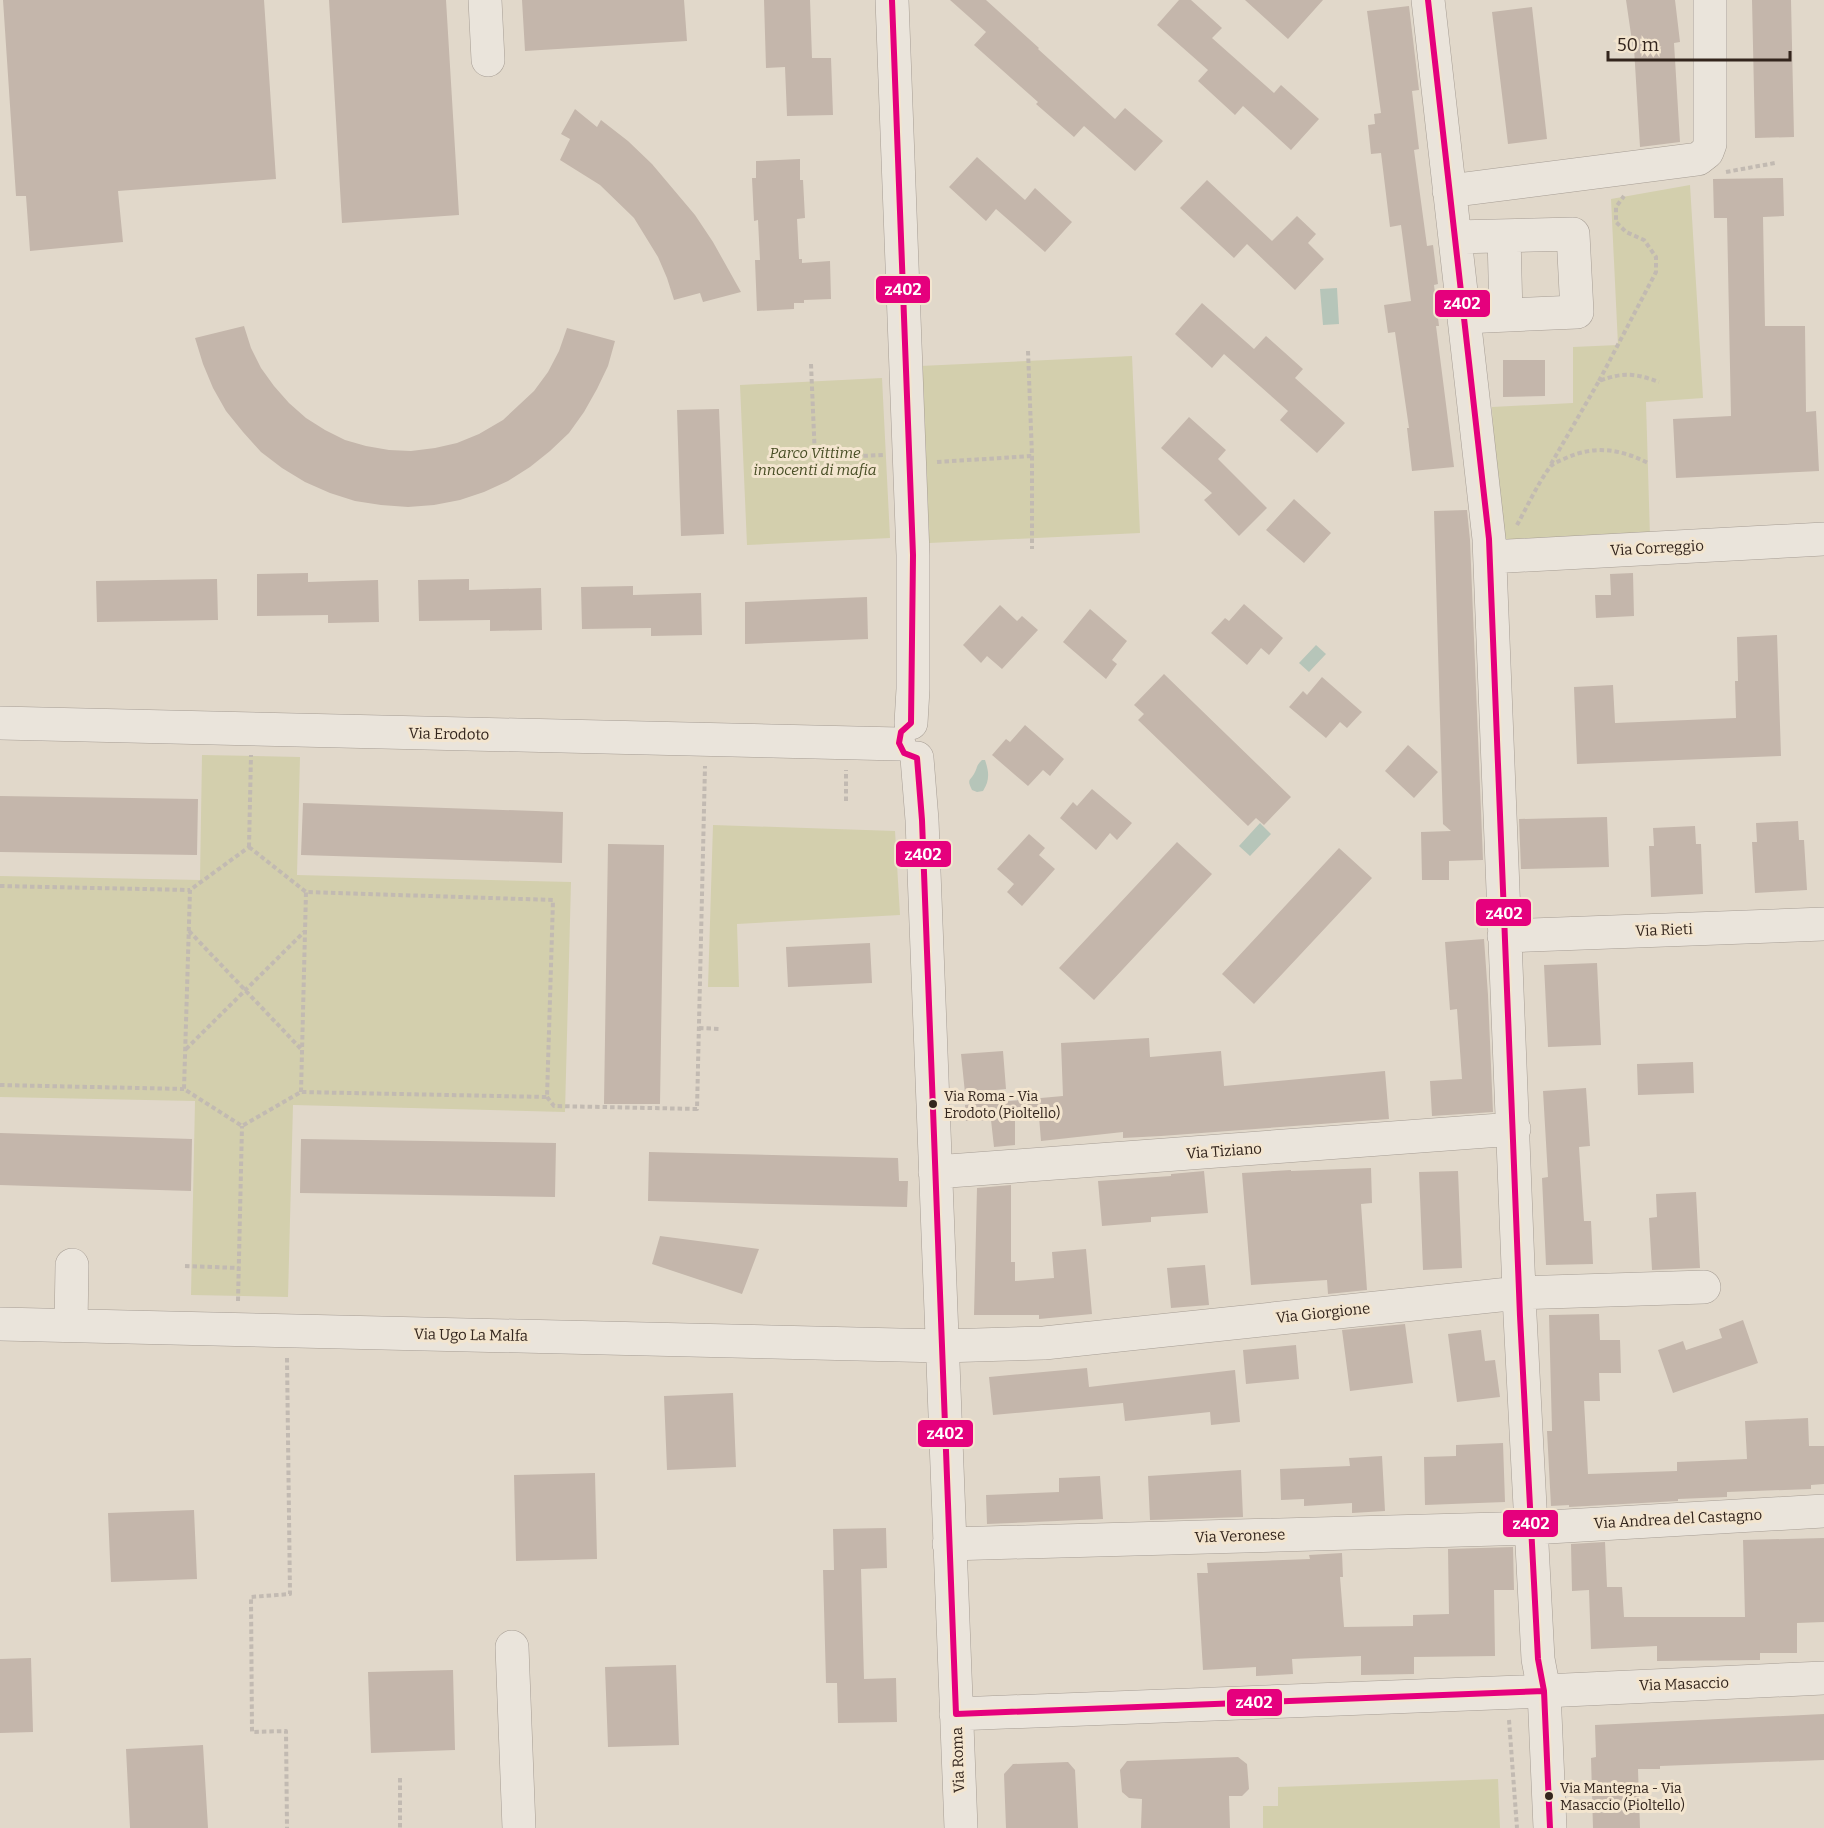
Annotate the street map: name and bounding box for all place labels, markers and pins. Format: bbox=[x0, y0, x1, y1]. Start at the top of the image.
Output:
place label: Via Roma - Via Erodoto (Pioltello) bbox=[944, 1088, 1060, 1122]
marker: Via Roma - Via Erodoto (Pioltello) bbox=[927, 1098, 939, 1110]
place label: Via Mantegna - Via Masaccio (Pioltello) bbox=[1560, 1780, 1685, 1814]
marker: Via Mantegna - Via Masaccio (Pioltello) bbox=[1543, 1790, 1555, 1802]

